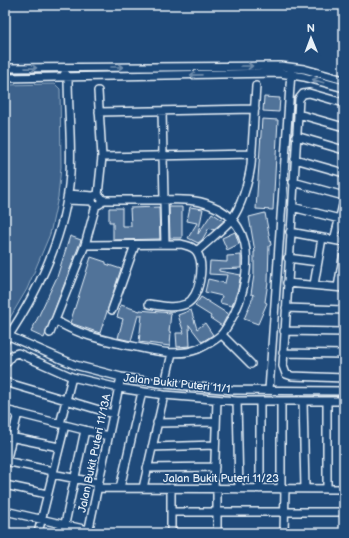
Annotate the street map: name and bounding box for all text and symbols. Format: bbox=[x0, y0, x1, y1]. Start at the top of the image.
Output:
north arrow bbox=[291, 18, 331, 58]
text: N bbox=[307, 22, 315, 35]
one-way arrow bbox=[240, 62, 253, 70]
one-way arrow bbox=[24, 64, 37, 72]
one-way arrow bbox=[110, 64, 123, 71]
one-way arrow bbox=[190, 71, 203, 79]
one-way arrow bbox=[311, 77, 324, 84]
street label: Jalan Bukit Puteri 11/1 bbox=[123, 371, 231, 396]
street label: Jalan Bukit Puteri 11/13A bbox=[76, 392, 113, 514]
street label: Jalan Bukit Puteri 11/23 bbox=[163, 472, 279, 485]

